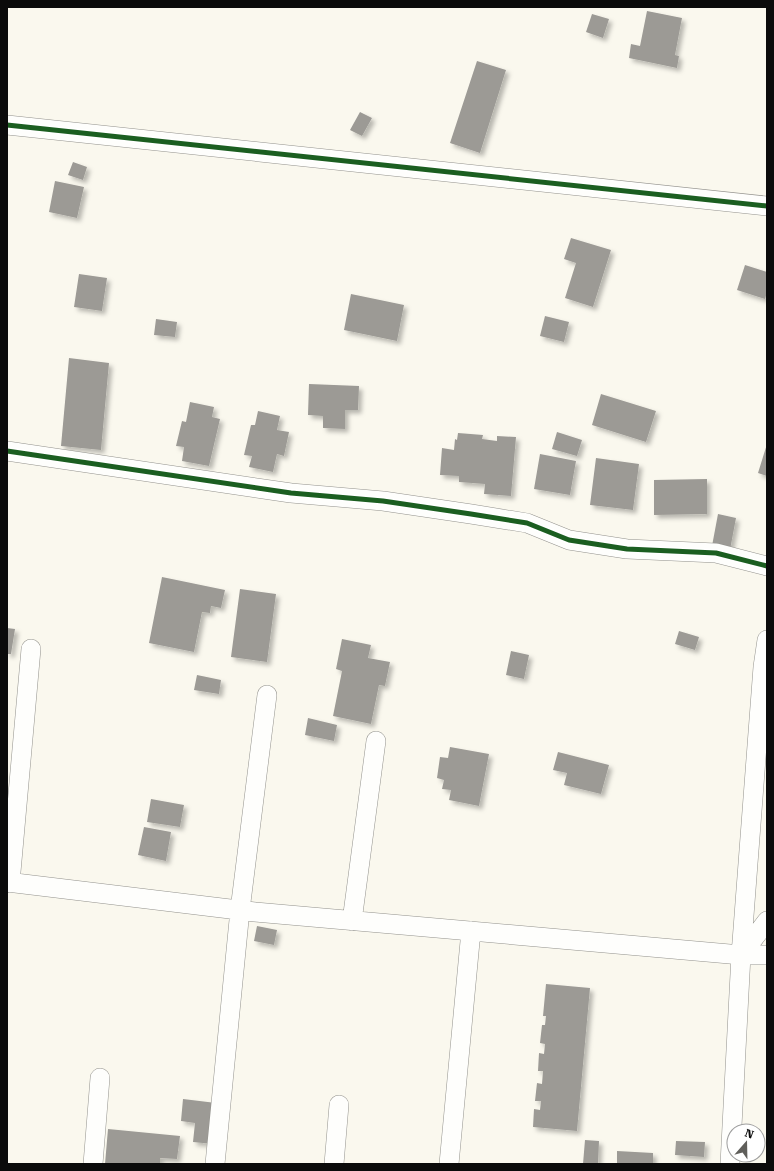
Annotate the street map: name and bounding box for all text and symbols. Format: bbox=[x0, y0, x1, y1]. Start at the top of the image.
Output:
north arrow bbox=[726, 1123, 766, 1163]
text: N bbox=[743, 1127, 756, 1142]

